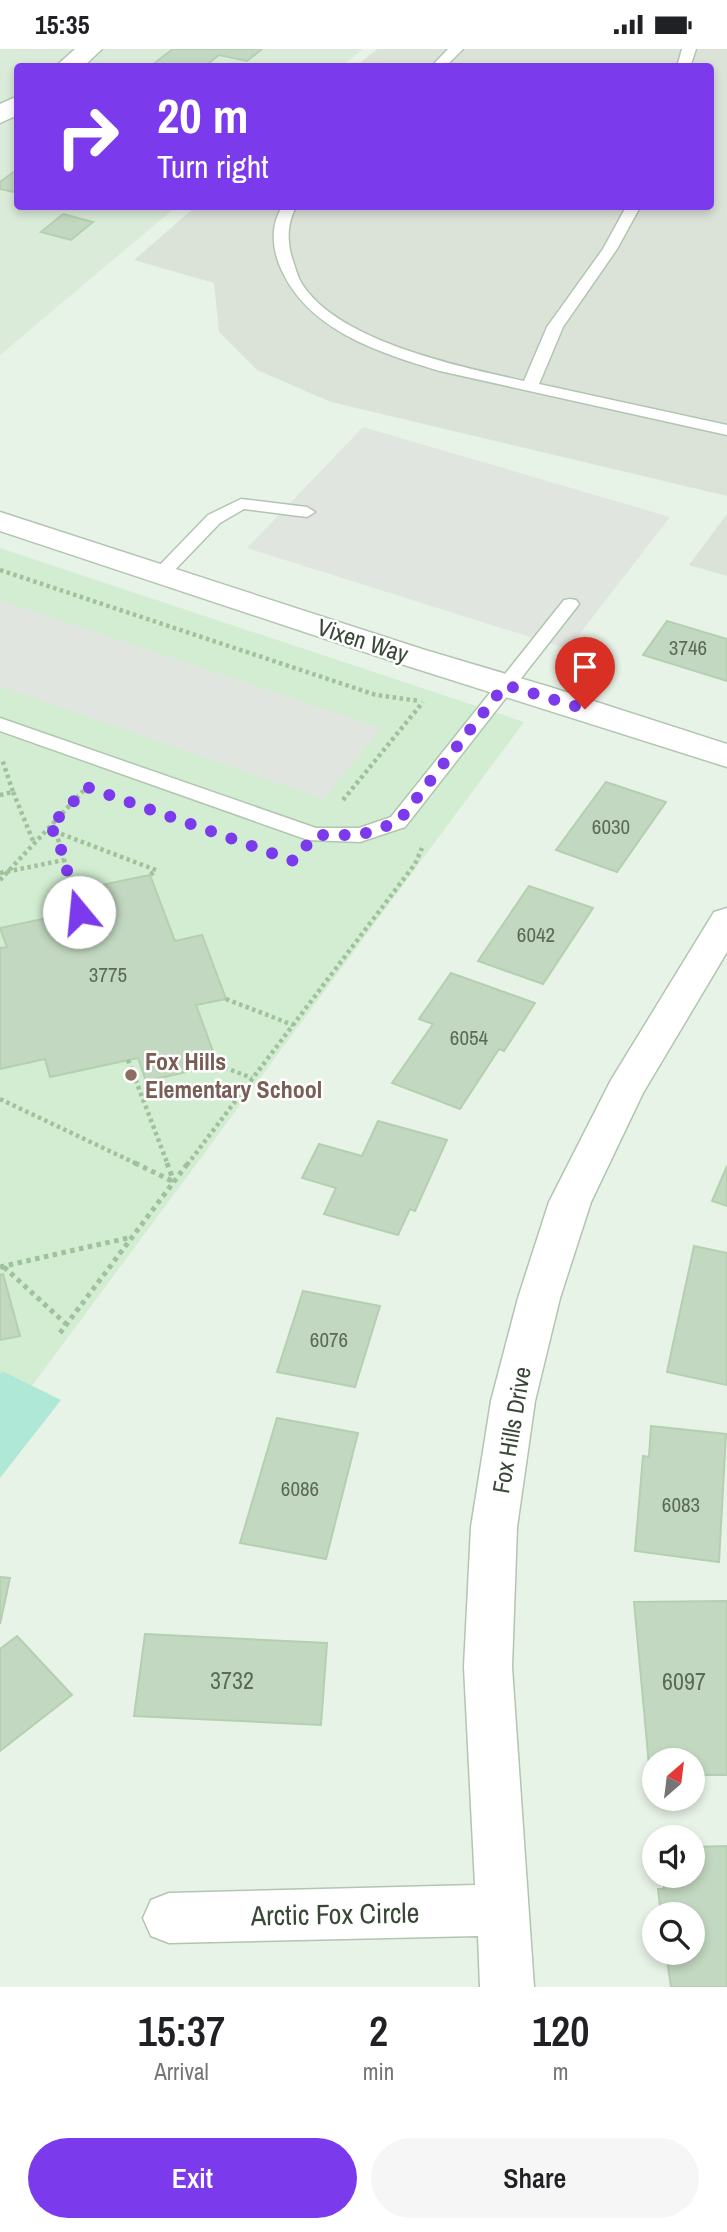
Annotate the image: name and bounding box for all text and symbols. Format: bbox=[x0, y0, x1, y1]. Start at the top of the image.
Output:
text: 15:35 bbox=[35, 7, 90, 42]
text: 20 m bbox=[157, 82, 249, 148]
icon: right bbox=[42, 91, 133, 182]
text: Turn right bbox=[157, 145, 269, 188]
street label: Vixen Way bbox=[313, 610, 413, 670]
house number: 3746 bbox=[669, 633, 707, 662]
pin bbox=[555, 637, 615, 709]
icon: arrive bbox=[566, 648, 604, 686]
house number: 6030 bbox=[592, 812, 630, 841]
position arrow bbox=[42, 875, 116, 949]
house number: 6042 bbox=[517, 920, 555, 949]
house number: 3775 bbox=[89, 960, 127, 989]
house number: 6054 bbox=[450, 1023, 489, 1052]
place label: Fox Hills Elementary School bbox=[145, 1045, 322, 1105]
marker: Fox Hills Elementary School bbox=[123, 1067, 139, 1083]
house number: 6076 bbox=[310, 1325, 348, 1354]
street label: Fox Hills Drive bbox=[484, 1364, 538, 1496]
house number: 6086 bbox=[281, 1474, 319, 1503]
house number: 6083 bbox=[662, 1490, 700, 1519]
house number: 3732 bbox=[210, 1664, 254, 1696]
house number: 6097 bbox=[662, 1665, 706, 1697]
north arrow bbox=[642, 1748, 705, 1811]
map controls bbox=[642, 1748, 705, 1965]
button: sound bbox=[642, 1825, 705, 1888]
street label: Arctic Fox Circle bbox=[249, 1894, 420, 1934]
button: search bbox=[642, 1902, 705, 1965]
text: 15:37 bbox=[138, 2003, 225, 2059]
text: 2 bbox=[369, 2003, 388, 2059]
text: 120 bbox=[532, 2003, 589, 2059]
text: Arrival bbox=[154, 2056, 209, 2087]
text: min bbox=[363, 2056, 394, 2087]
text: m bbox=[553, 2056, 568, 2087]
button: Exit bbox=[28, 2138, 357, 2218]
button: Share bbox=[371, 2138, 699, 2218]

